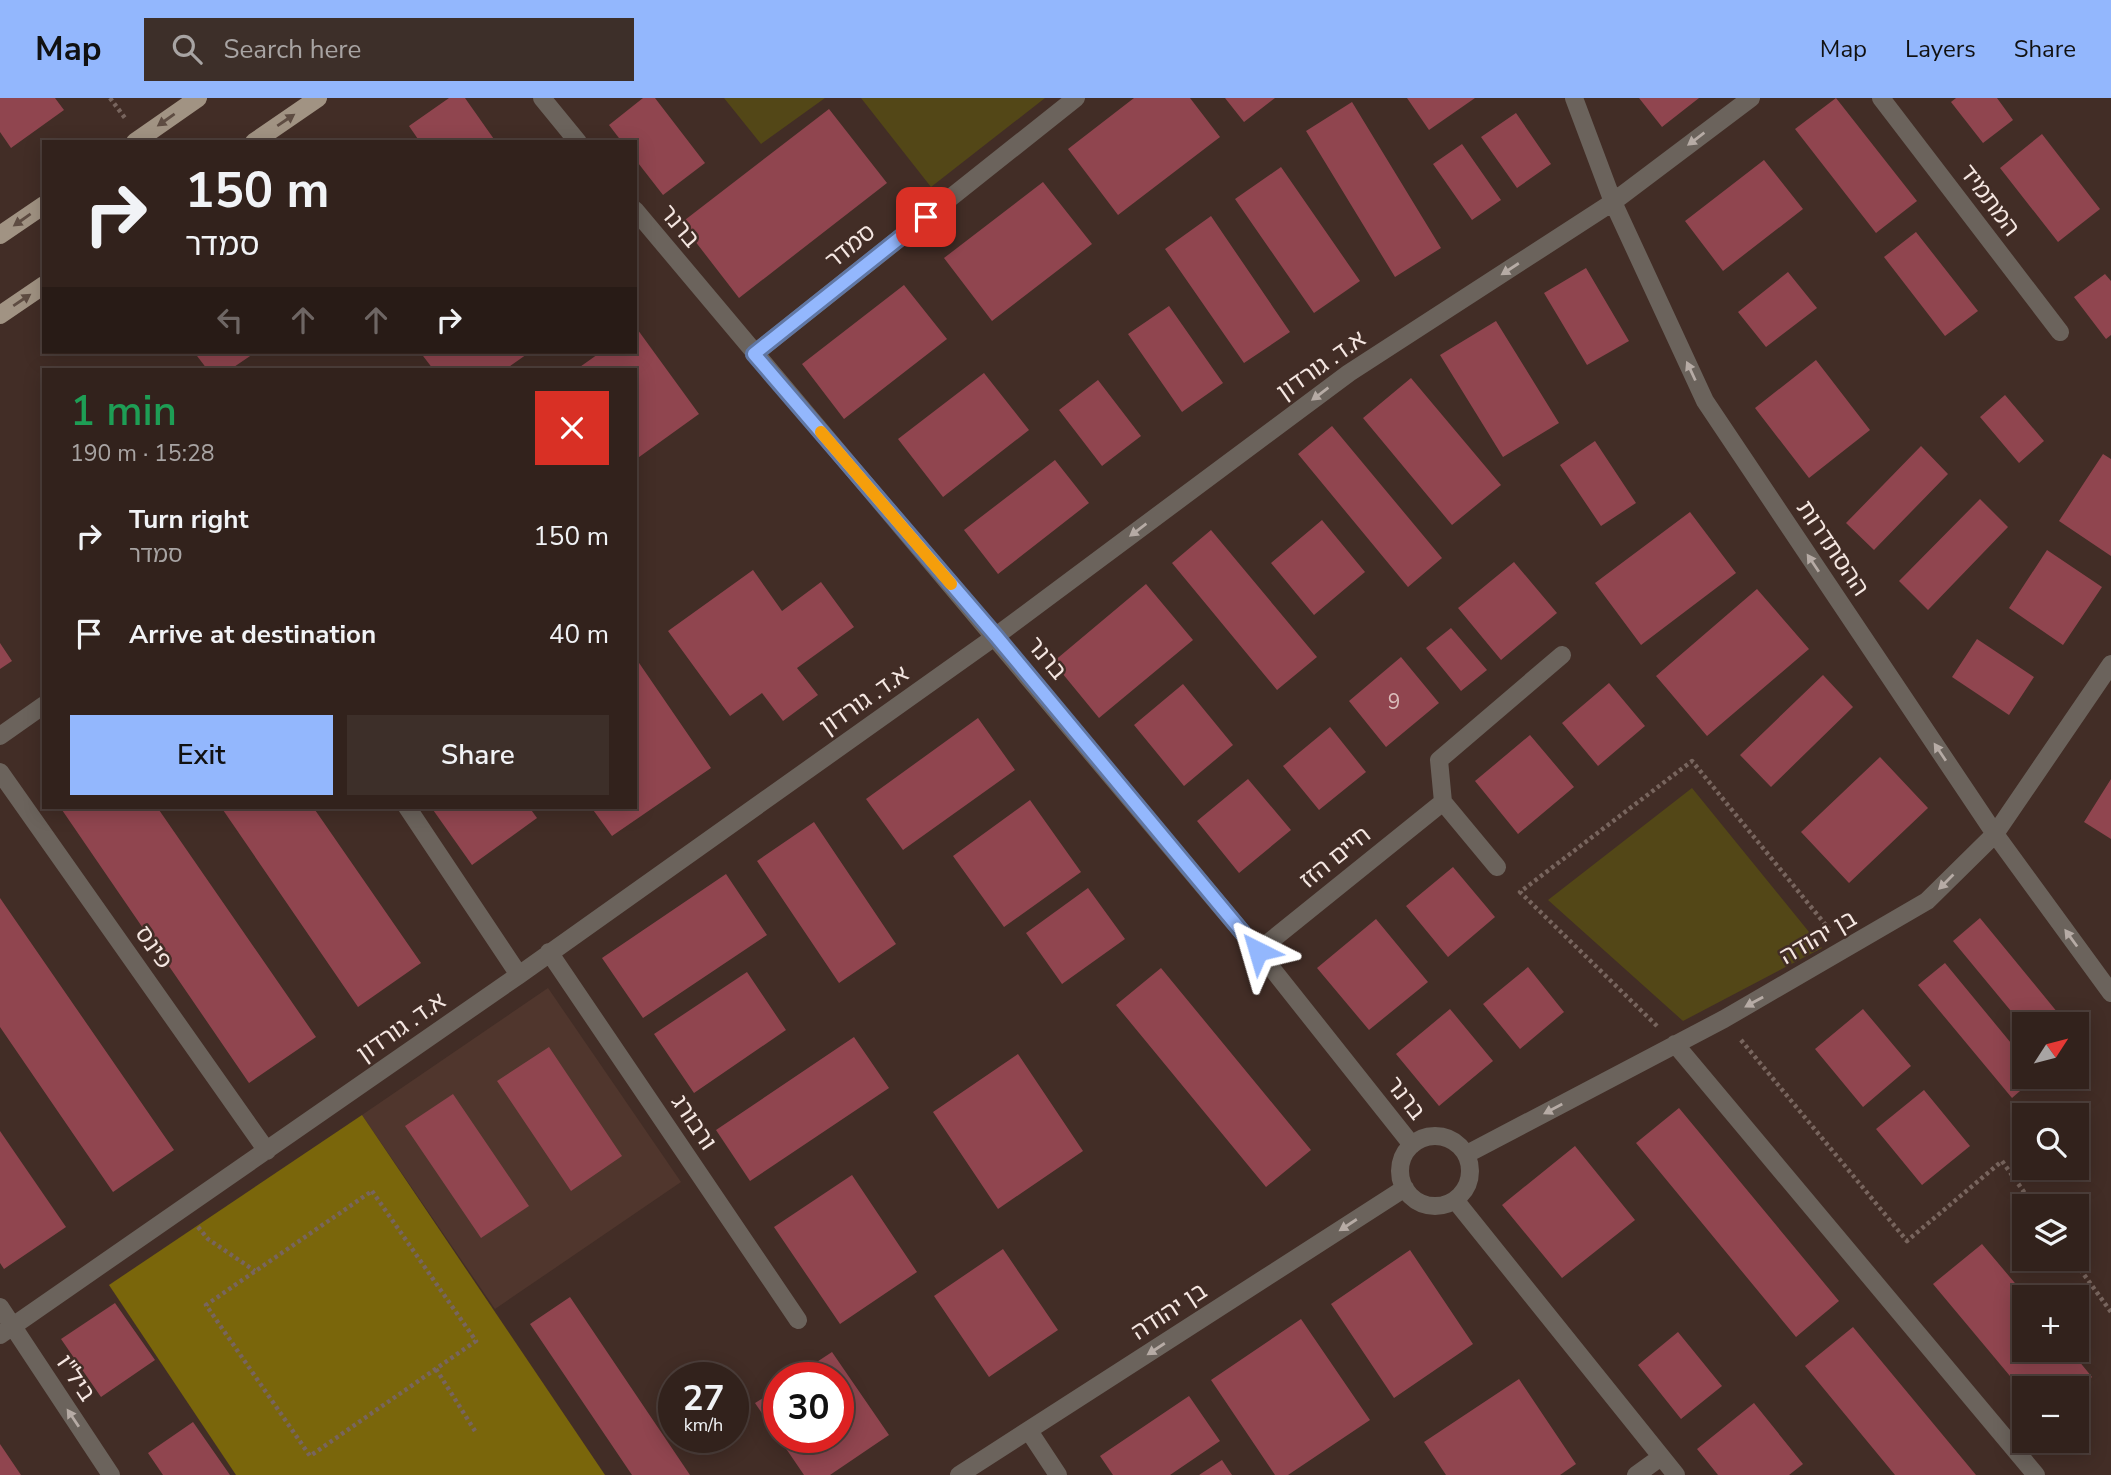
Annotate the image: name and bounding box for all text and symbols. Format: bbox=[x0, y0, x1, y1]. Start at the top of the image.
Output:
search box bbox=[144, 18, 634, 81]
text: Map bbox=[35, 27, 102, 72]
icon: search bbox=[168, 30, 206, 68]
text: Search here bbox=[224, 32, 361, 67]
text: Map bbox=[1820, 33, 1867, 65]
text: Layers bbox=[1905, 33, 1976, 65]
text: Share bbox=[2014, 33, 2076, 65]
one-way arrow bbox=[157, 113, 176, 126]
one-way arrow bbox=[277, 114, 296, 127]
one-way arrow bbox=[1687, 132, 1706, 146]
text: 150 m bbox=[185, 157, 329, 224]
street label: המתמיד bbox=[1952, 157, 2028, 243]
icon: right bbox=[70, 168, 161, 259]
pin bbox=[896, 187, 956, 247]
street label: ברנר bbox=[653, 198, 707, 254]
icon: arrive bbox=[907, 198, 945, 236]
one-way arrow bbox=[13, 213, 31, 227]
street label: סמדר bbox=[818, 216, 882, 276]
text: סמדר bbox=[185, 223, 260, 266]
one-way arrow bbox=[1500, 262, 1519, 275]
one-way arrow bbox=[13, 293, 31, 307]
icon: left bbox=[211, 301, 249, 339]
icon: ahead bbox=[284, 301, 322, 339]
icon: ahead bbox=[357, 301, 395, 339]
icon: right bbox=[430, 301, 468, 339]
street label: א.ד. גורדון bbox=[1270, 323, 1372, 407]
one-way arrow bbox=[1685, 361, 1697, 381]
text: 1 min bbox=[70, 383, 177, 440]
one-way arrow bbox=[1311, 387, 1329, 401]
button: close bbox=[535, 391, 609, 465]
text: 190 m · 15:28 bbox=[70, 438, 215, 469]
street label: ההסתדרות bbox=[1789, 494, 1877, 602]
text: Turn right bbox=[129, 502, 248, 537]
icon: right bbox=[70, 517, 108, 555]
text: 150 m bbox=[533, 519, 609, 554]
one-way arrow bbox=[1129, 523, 1147, 538]
text: סמדר bbox=[129, 539, 183, 570]
one-way arrow bbox=[1806, 554, 1820, 572]
icon: arrive bbox=[70, 615, 108, 653]
text: Arrive at destination bbox=[129, 617, 376, 652]
text: 40 m bbox=[549, 617, 609, 652]
street label: ברנר bbox=[1020, 630, 1074, 686]
street label: א.ד. גורדון bbox=[813, 658, 915, 742]
house number: 9 bbox=[1388, 688, 1400, 716]
button: Exit bbox=[70, 715, 333, 795]
button: Share bbox=[347, 715, 609, 795]
one-way arrow bbox=[1933, 743, 1947, 761]
street label: חיים הזז bbox=[1293, 819, 1377, 895]
one-way arrow bbox=[1938, 873, 1955, 889]
street label: בן יהודה bbox=[1774, 902, 1862, 972]
position arrow bbox=[1221, 914, 1295, 988]
street label: פינס bbox=[128, 919, 180, 975]
one-way arrow bbox=[2064, 929, 2078, 947]
street label: א.ד. גורדון bbox=[350, 985, 452, 1069]
one-way arrow bbox=[1744, 996, 1764, 1008]
north arrow bbox=[2012, 1012, 2090, 1088]
map controls bbox=[2012, 1012, 2089, 1453]
street label: ברנר bbox=[1379, 1070, 1433, 1126]
street label: ורבורג bbox=[664, 1088, 724, 1156]
one-way arrow bbox=[1543, 1103, 1563, 1114]
button: search bbox=[2012, 1103, 2089, 1180]
button: layers bbox=[2012, 1194, 2089, 1271]
one-way arrow bbox=[1338, 1219, 1357, 1232]
street label: בן יהודה bbox=[1125, 1275, 1213, 1347]
button: + bbox=[2012, 1285, 2089, 1362]
one-way arrow bbox=[1147, 1342, 1166, 1355]
street label: ביל"ו bbox=[49, 1348, 103, 1408]
speed limit sign: 30 bbox=[763, 1362, 854, 1453]
text: 27 bbox=[682, 1375, 725, 1422]
button: − bbox=[2012, 1376, 2089, 1453]
one-way arrow bbox=[66, 1409, 80, 1427]
text: km/h bbox=[684, 1413, 723, 1437]

